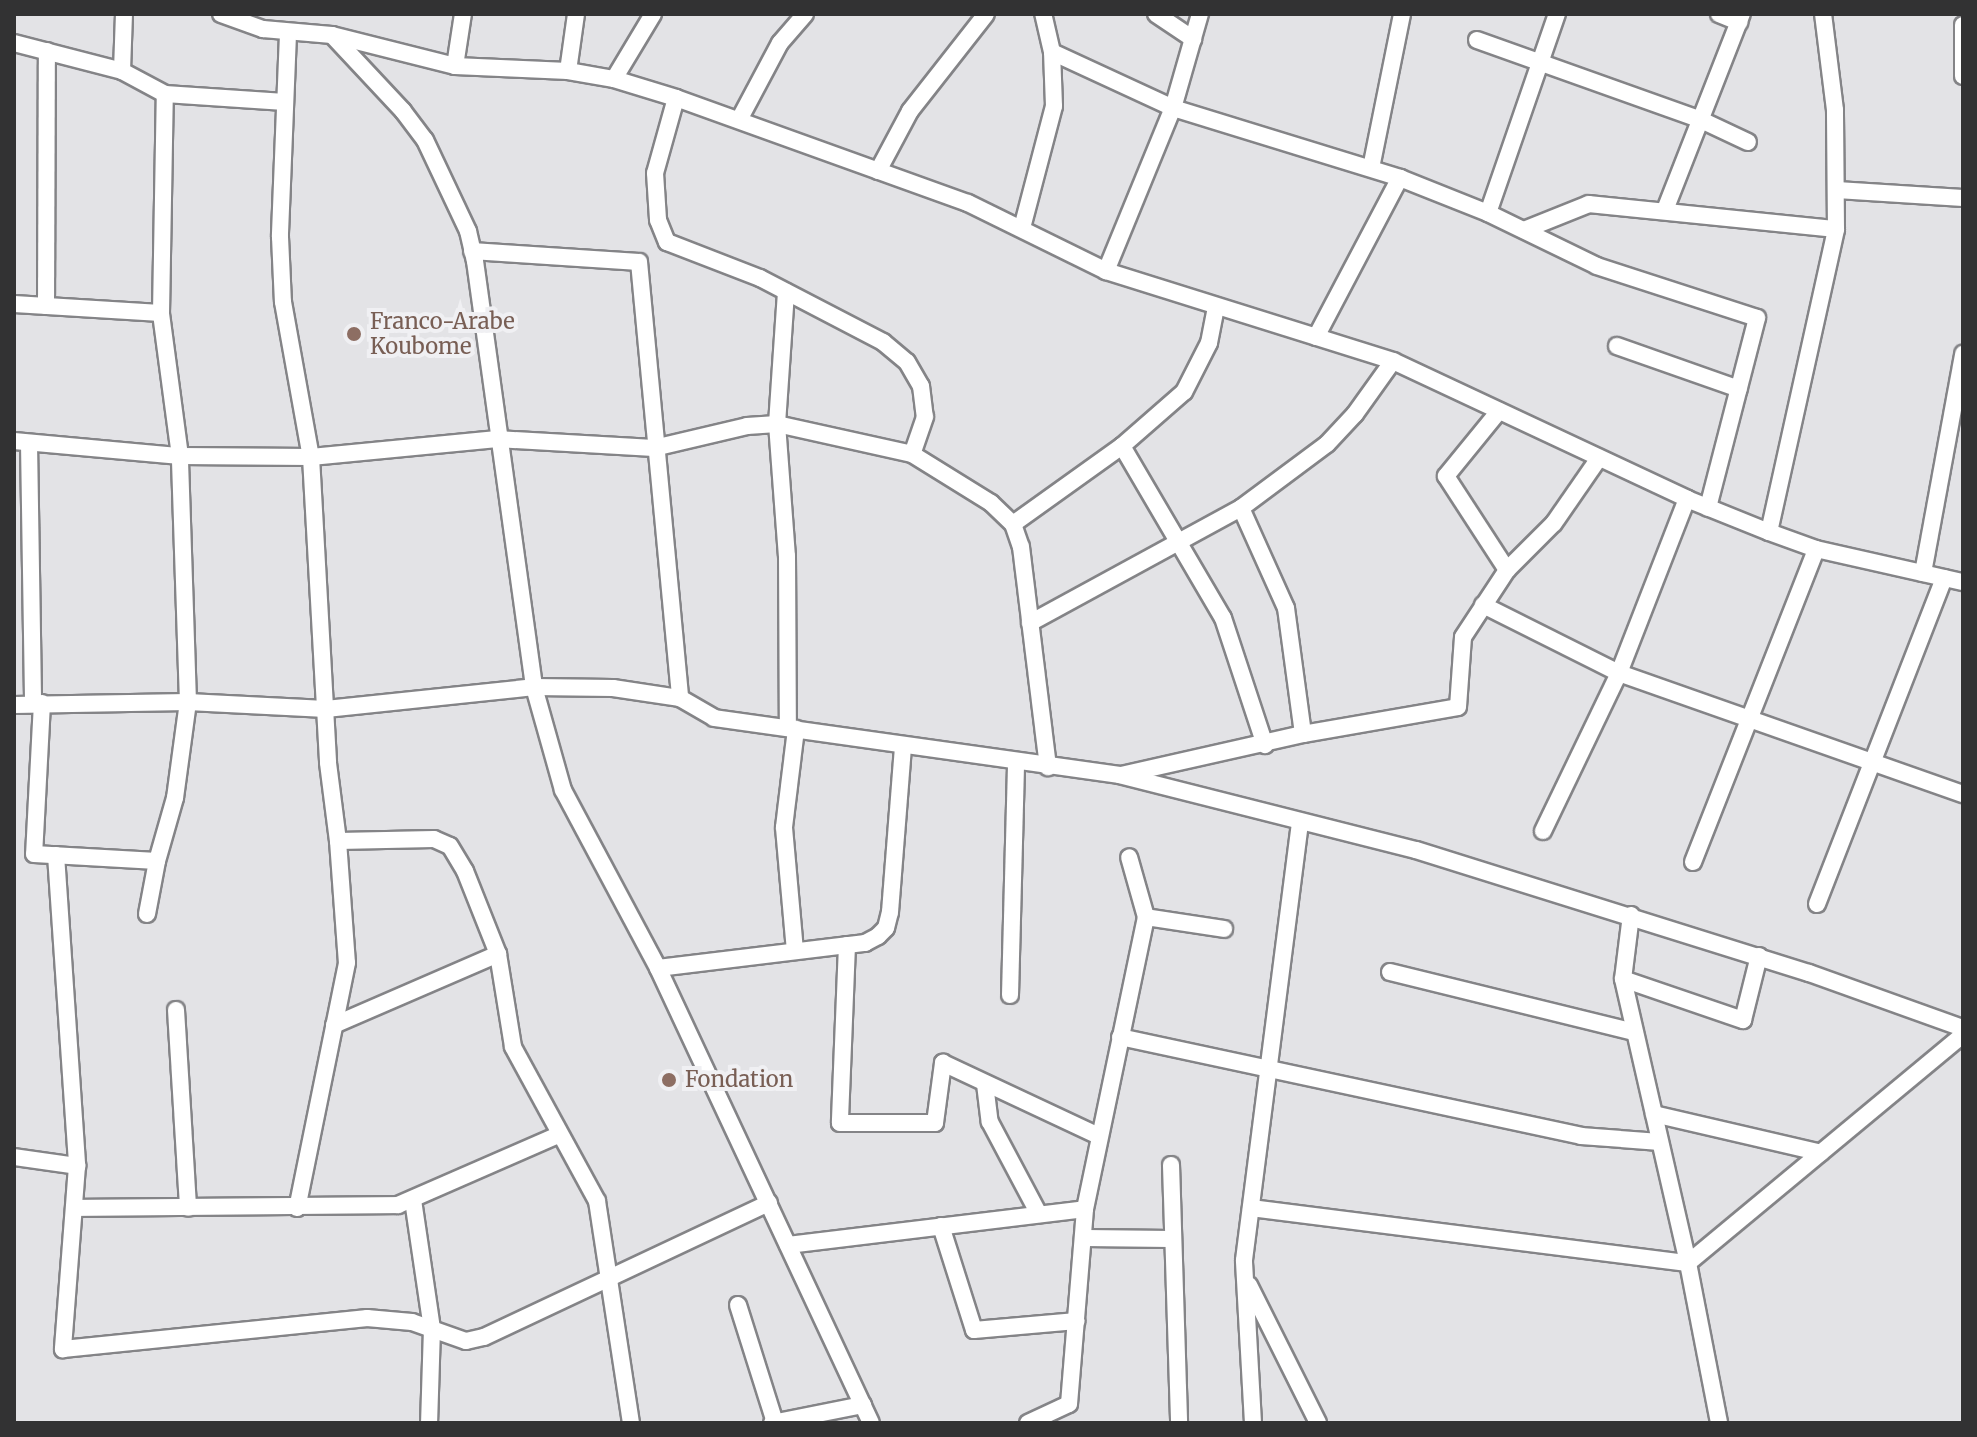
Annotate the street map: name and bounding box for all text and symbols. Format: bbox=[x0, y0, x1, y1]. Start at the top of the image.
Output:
place label: Franco-Arabe Koubome bbox=[370, 308, 515, 360]
marker: Franco-Arabe Koubome bbox=[345, 325, 363, 343]
place label: Fondation bbox=[685, 1067, 793, 1093]
marker: Fondation bbox=[660, 1071, 678, 1089]

